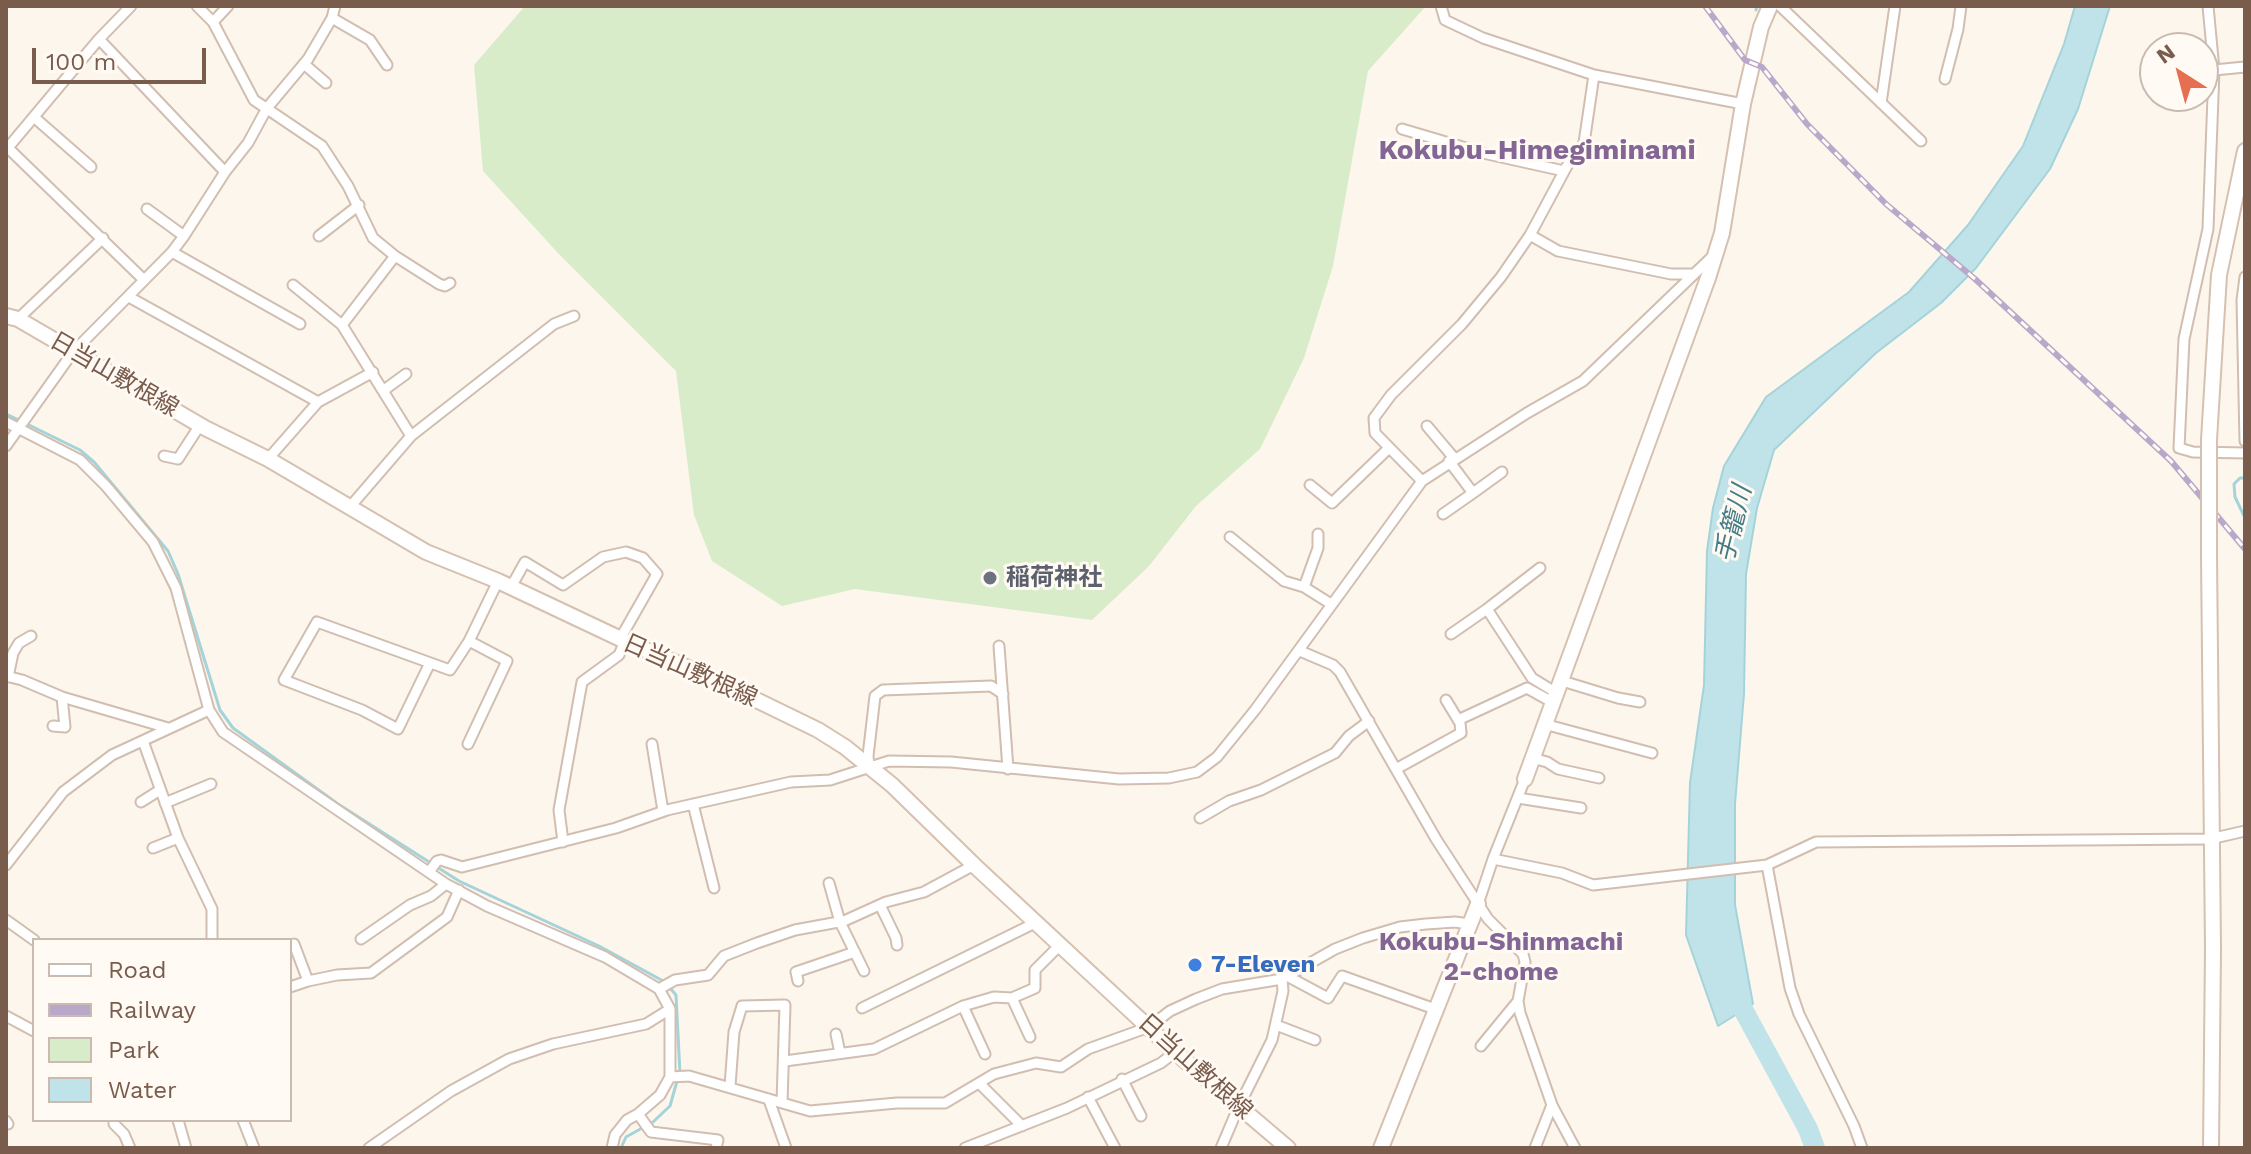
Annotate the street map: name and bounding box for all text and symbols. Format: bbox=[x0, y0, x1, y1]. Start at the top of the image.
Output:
scale bar bbox=[36, 32, 210, 82]
north arrow bbox=[2139, 32, 2219, 112]
text: N bbox=[2152, 39, 2180, 69]
text: 100 m bbox=[46, 48, 116, 76]
district label: Kokubu-Himegiminami bbox=[1378, 134, 1696, 168]
street label: 日当山敷根線 bbox=[44, 327, 184, 423]
water label: 手籠川 bbox=[1709, 482, 1759, 566]
place label: 稲荷神社 bbox=[1006, 564, 1102, 592]
marker: 稲荷神社 bbox=[981, 569, 999, 587]
street label: 日当山敷根線 bbox=[618, 629, 762, 713]
district label: Kokubu-Shinmachi 2-chome bbox=[1379, 926, 1623, 988]
legend bbox=[32, 938, 292, 1122]
place label: 7-Eleven bbox=[1211, 951, 1315, 979]
text: Road bbox=[108, 956, 167, 984]
marker: 7-Eleven bbox=[1186, 956, 1204, 974]
text: Railway bbox=[108, 996, 196, 1024]
street label: 日当山敷根線 bbox=[1132, 1008, 1258, 1126]
text: Park bbox=[108, 1036, 160, 1064]
text: Water bbox=[108, 1076, 177, 1104]

